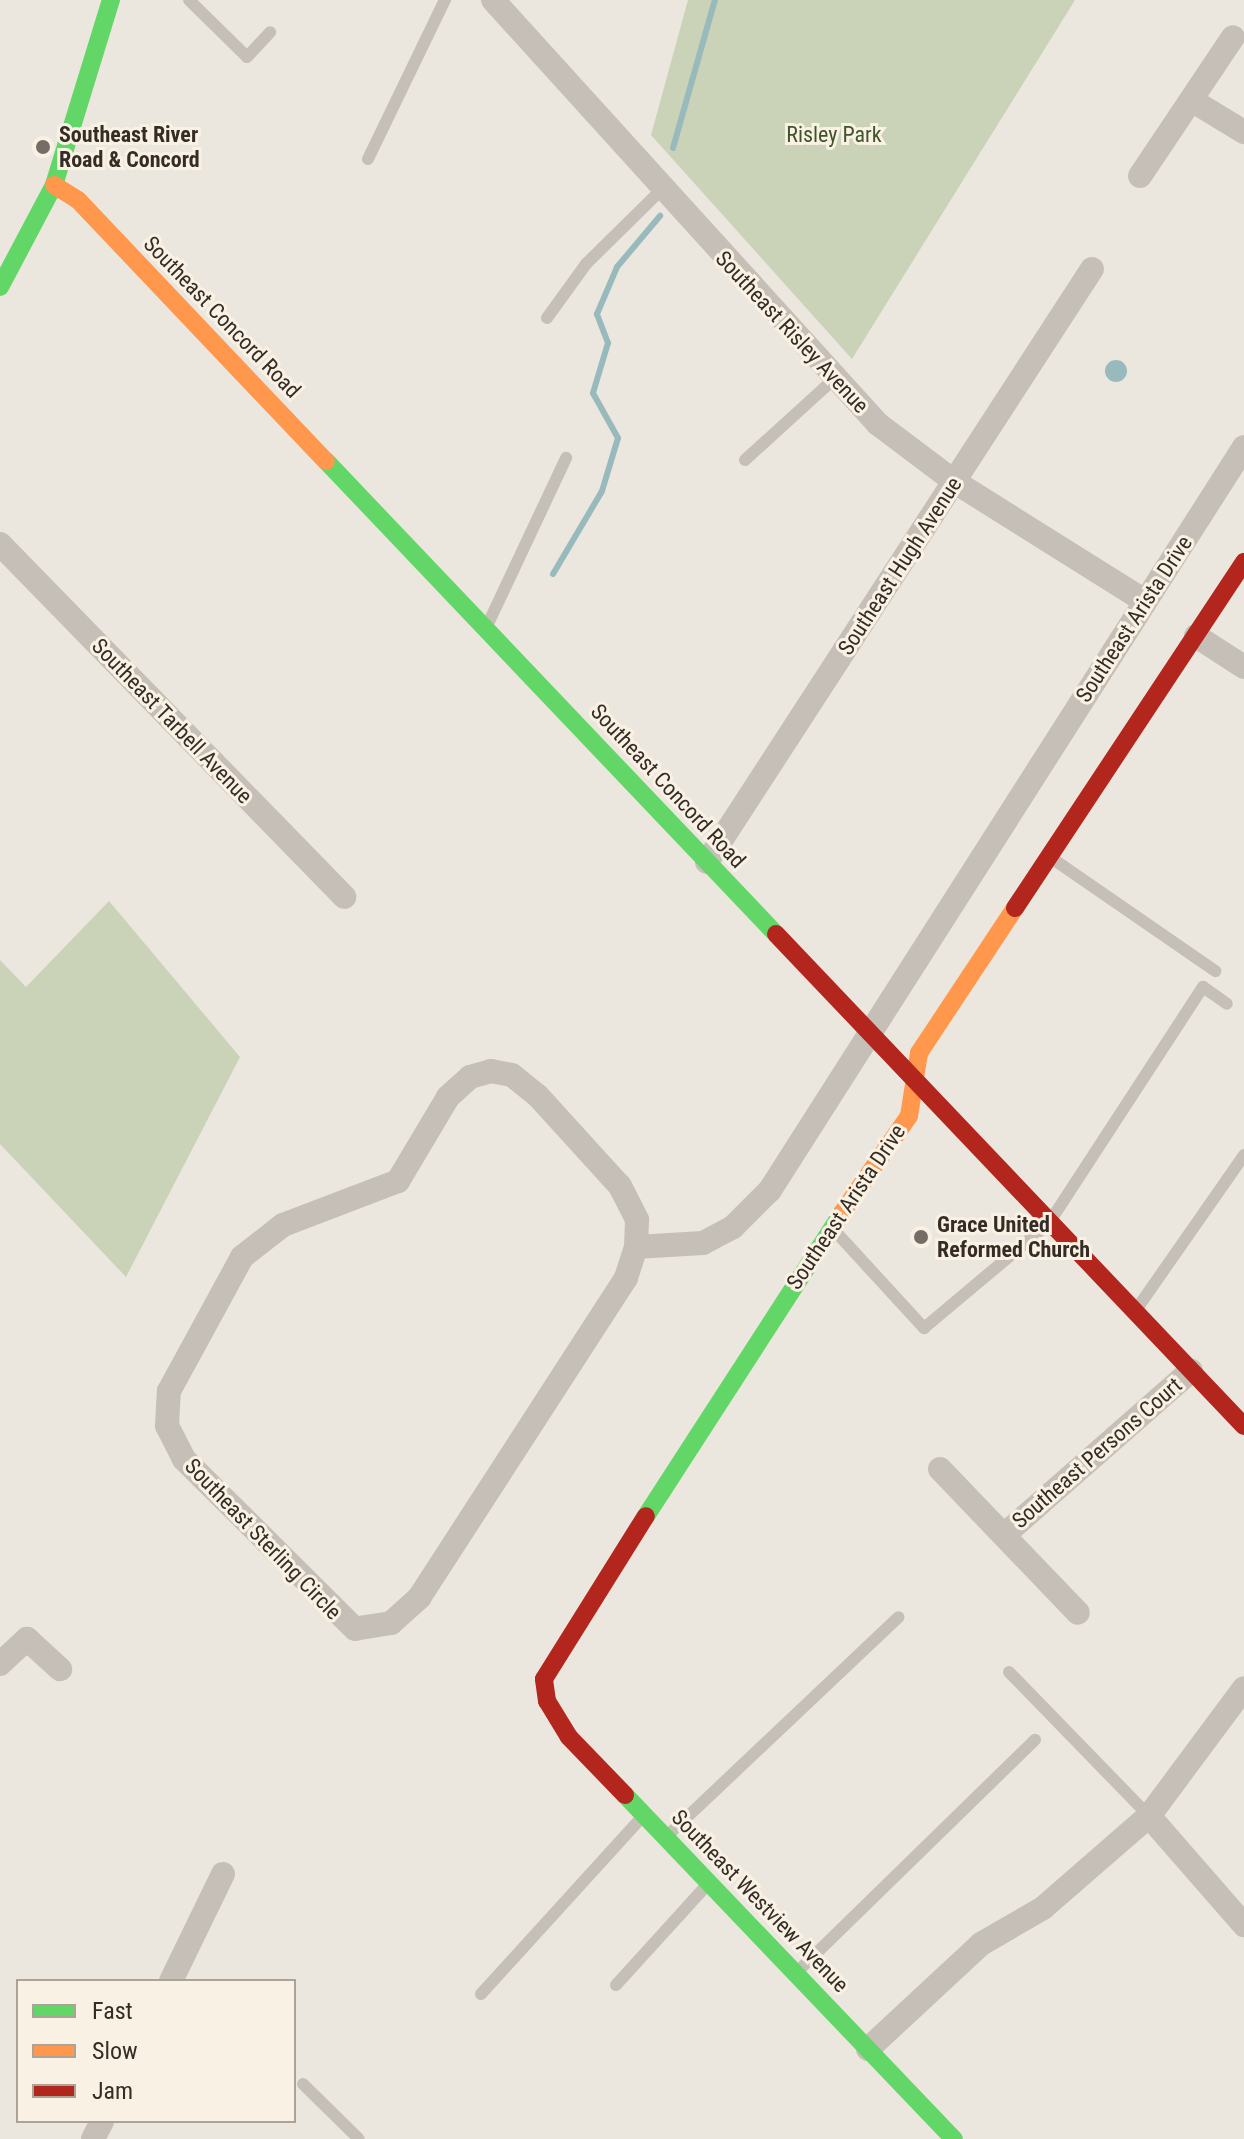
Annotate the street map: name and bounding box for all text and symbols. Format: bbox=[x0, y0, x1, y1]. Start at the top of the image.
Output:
place label: Southeast River Road & Concord bbox=[59, 121, 200, 172]
park label: Risley Park bbox=[786, 122, 882, 148]
marker: Southeast River Road & Concord bbox=[34, 138, 52, 156]
street label: Southeast Concord Road bbox=[138, 231, 306, 403]
street label: Southeast Risley Avenue bbox=[710, 245, 874, 419]
street label: Southeast Hugh Avenue bbox=[833, 472, 967, 660]
street label: Southeast Arista Drive bbox=[1070, 531, 1198, 707]
street label: Southeast Tarbell Avenue bbox=[86, 633, 258, 809]
street label: Southeast Concord Road bbox=[585, 698, 751, 874]
street label: Southeast Arista Drive bbox=[781, 1120, 911, 1294]
place label: Grace United Reformed Church bbox=[937, 1211, 1090, 1262]
marker: Grace United Reformed Church bbox=[912, 1228, 930, 1246]
street label: Southeast Persons Court bbox=[1007, 1372, 1187, 1534]
street label: Southeast Sterling Circle bbox=[179, 1453, 347, 1625]
street label: Southeast Westview Avenue bbox=[666, 1804, 854, 1998]
legend bbox=[16, 1979, 296, 2123]
text: Fast bbox=[92, 1997, 133, 2025]
text: Slow bbox=[92, 2037, 138, 2065]
text: Jam bbox=[92, 2077, 133, 2105]

